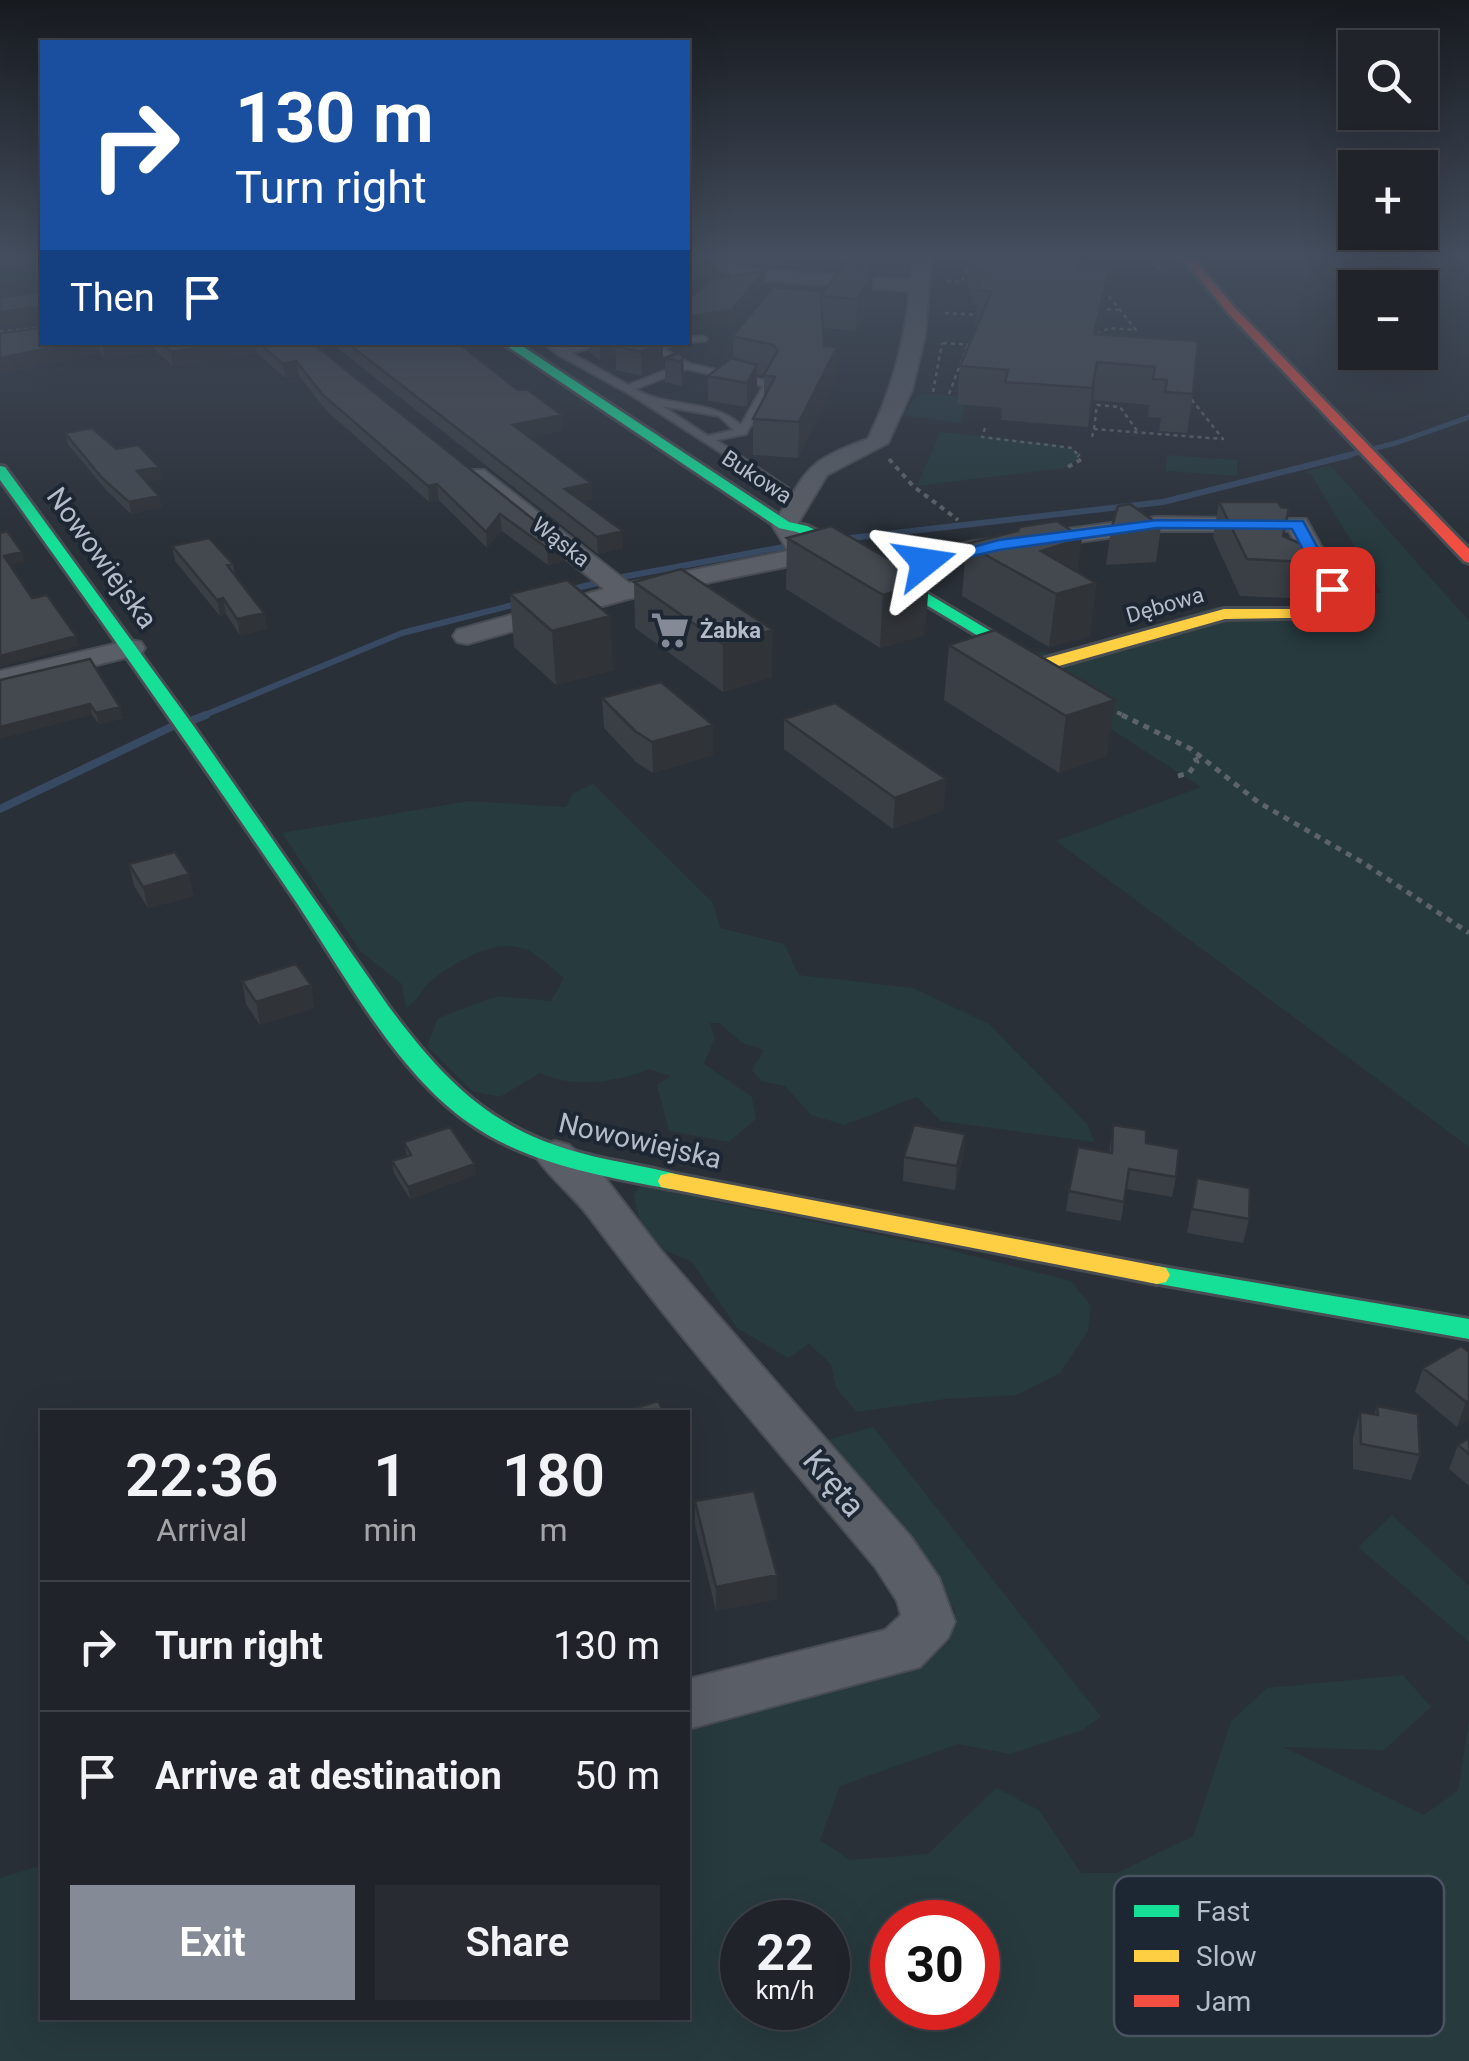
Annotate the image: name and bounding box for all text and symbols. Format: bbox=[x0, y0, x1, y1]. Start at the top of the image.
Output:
map controls bbox=[1338, 30, 1438, 370]
button: search bbox=[1338, 30, 1438, 130]
text: 130 m bbox=[235, 77, 434, 159]
icon: right bbox=[70, 80, 200, 210]
button: + bbox=[1338, 150, 1438, 250]
text: Turn right bbox=[235, 161, 427, 214]
icon: arrive bbox=[175, 270, 230, 325]
button: − bbox=[1338, 270, 1438, 370]
text: Then bbox=[70, 276, 155, 320]
street label: Bukowa bbox=[717, 445, 797, 509]
street label: Nowowiejska bbox=[40, 481, 164, 635]
position arrow bbox=[873, 510, 977, 614]
street label: Wąska bbox=[527, 512, 595, 572]
pin bbox=[1290, 547, 1375, 632]
icon: arrive bbox=[1305, 562, 1360, 617]
street label: Dębowa bbox=[1123, 582, 1207, 628]
supermarket icon: Żabka bbox=[649, 609, 691, 651]
place label: Żabka bbox=[700, 618, 761, 643]
street label: Nowowiejska bbox=[555, 1106, 725, 1176]
text: 22:36 bbox=[125, 1440, 279, 1511]
text: 1 bbox=[373, 1440, 407, 1511]
text: 180 bbox=[502, 1440, 605, 1511]
street label: Kręta bbox=[795, 1442, 873, 1524]
text: Arrival bbox=[156, 1511, 247, 1549]
text: min bbox=[364, 1511, 417, 1549]
text: m bbox=[539, 1511, 568, 1549]
icon: right bbox=[70, 1619, 125, 1674]
text: Turn right bbox=[155, 1624, 323, 1668]
text: 130 m bbox=[553, 1624, 660, 1668]
icon: arrive bbox=[70, 1749, 125, 1804]
text: Arrive at destination bbox=[155, 1754, 502, 1798]
text: 50 m bbox=[575, 1754, 660, 1798]
legend bbox=[1114, 1876, 1444, 2036]
button: Exit bbox=[70, 1885, 355, 2000]
button: Share bbox=[375, 1885, 660, 2000]
text: Fast bbox=[1196, 1895, 1250, 1928]
speed limit sign: 30 bbox=[870, 1900, 1000, 2030]
text: 22 bbox=[756, 1924, 814, 1982]
text: Slow bbox=[1196, 1940, 1256, 1973]
text: km/h bbox=[756, 1976, 814, 2005]
text: Jam bbox=[1196, 1985, 1251, 2018]

